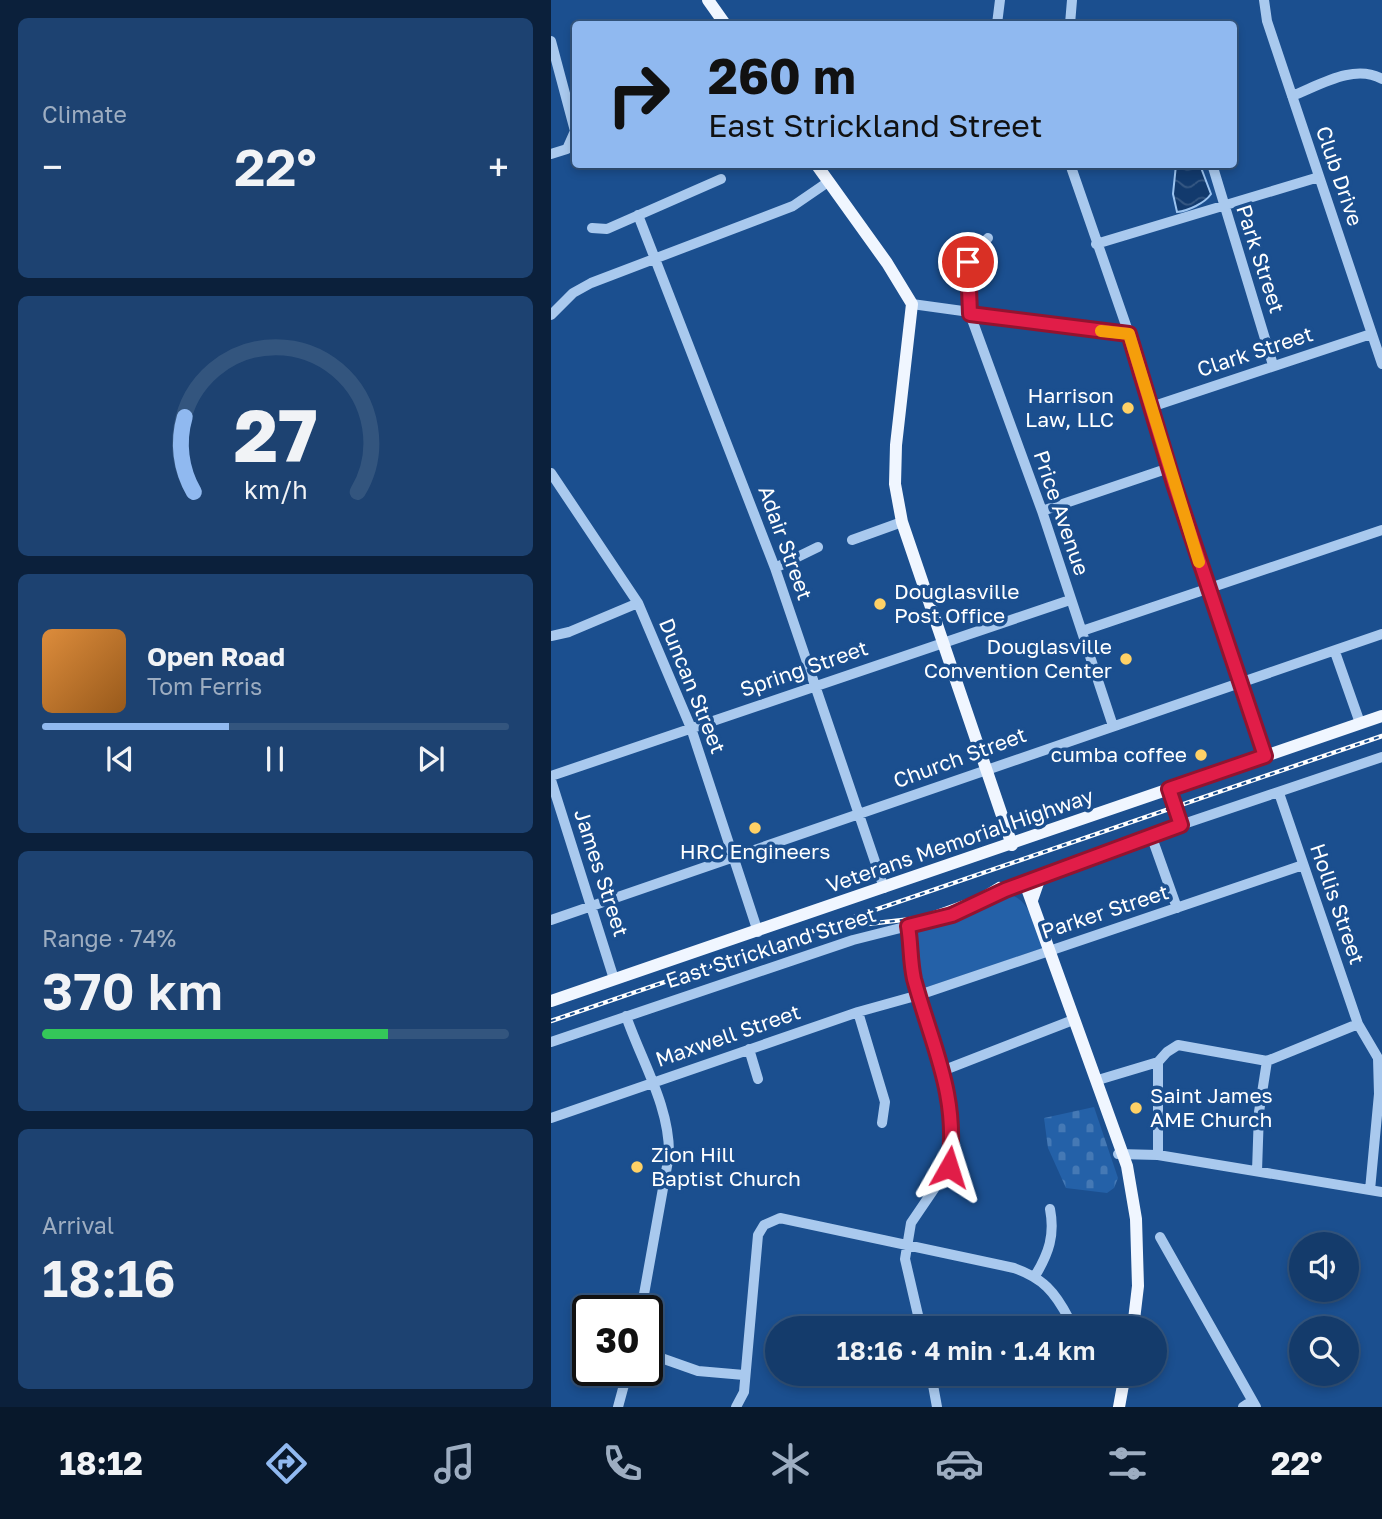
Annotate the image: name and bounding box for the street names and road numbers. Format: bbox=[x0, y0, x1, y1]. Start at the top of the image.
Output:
street label: Club Drive bbox=[1311, 122, 1369, 229]
street label: Park Street bbox=[1231, 201, 1291, 316]
street label: Clark Street bbox=[1193, 320, 1316, 382]
street label: Price Avenue bbox=[1028, 447, 1095, 579]
street label: Adair Street bbox=[753, 482, 819, 603]
street label: Duncan Street bbox=[654, 614, 732, 757]
street label: Spring Street bbox=[736, 634, 871, 702]
street label: Church Street bbox=[890, 721, 1030, 793]
street label: Veterans Memorial Highway bbox=[823, 782, 1097, 898]
street label: James Street bbox=[569, 806, 635, 940]
street label: Hollis Street bbox=[1305, 840, 1371, 968]
street label: Parker Street bbox=[1038, 878, 1172, 944]
street label: East Strickland Street bbox=[662, 901, 879, 993]
street label: Maxwell Street bbox=[652, 998, 804, 1072]

